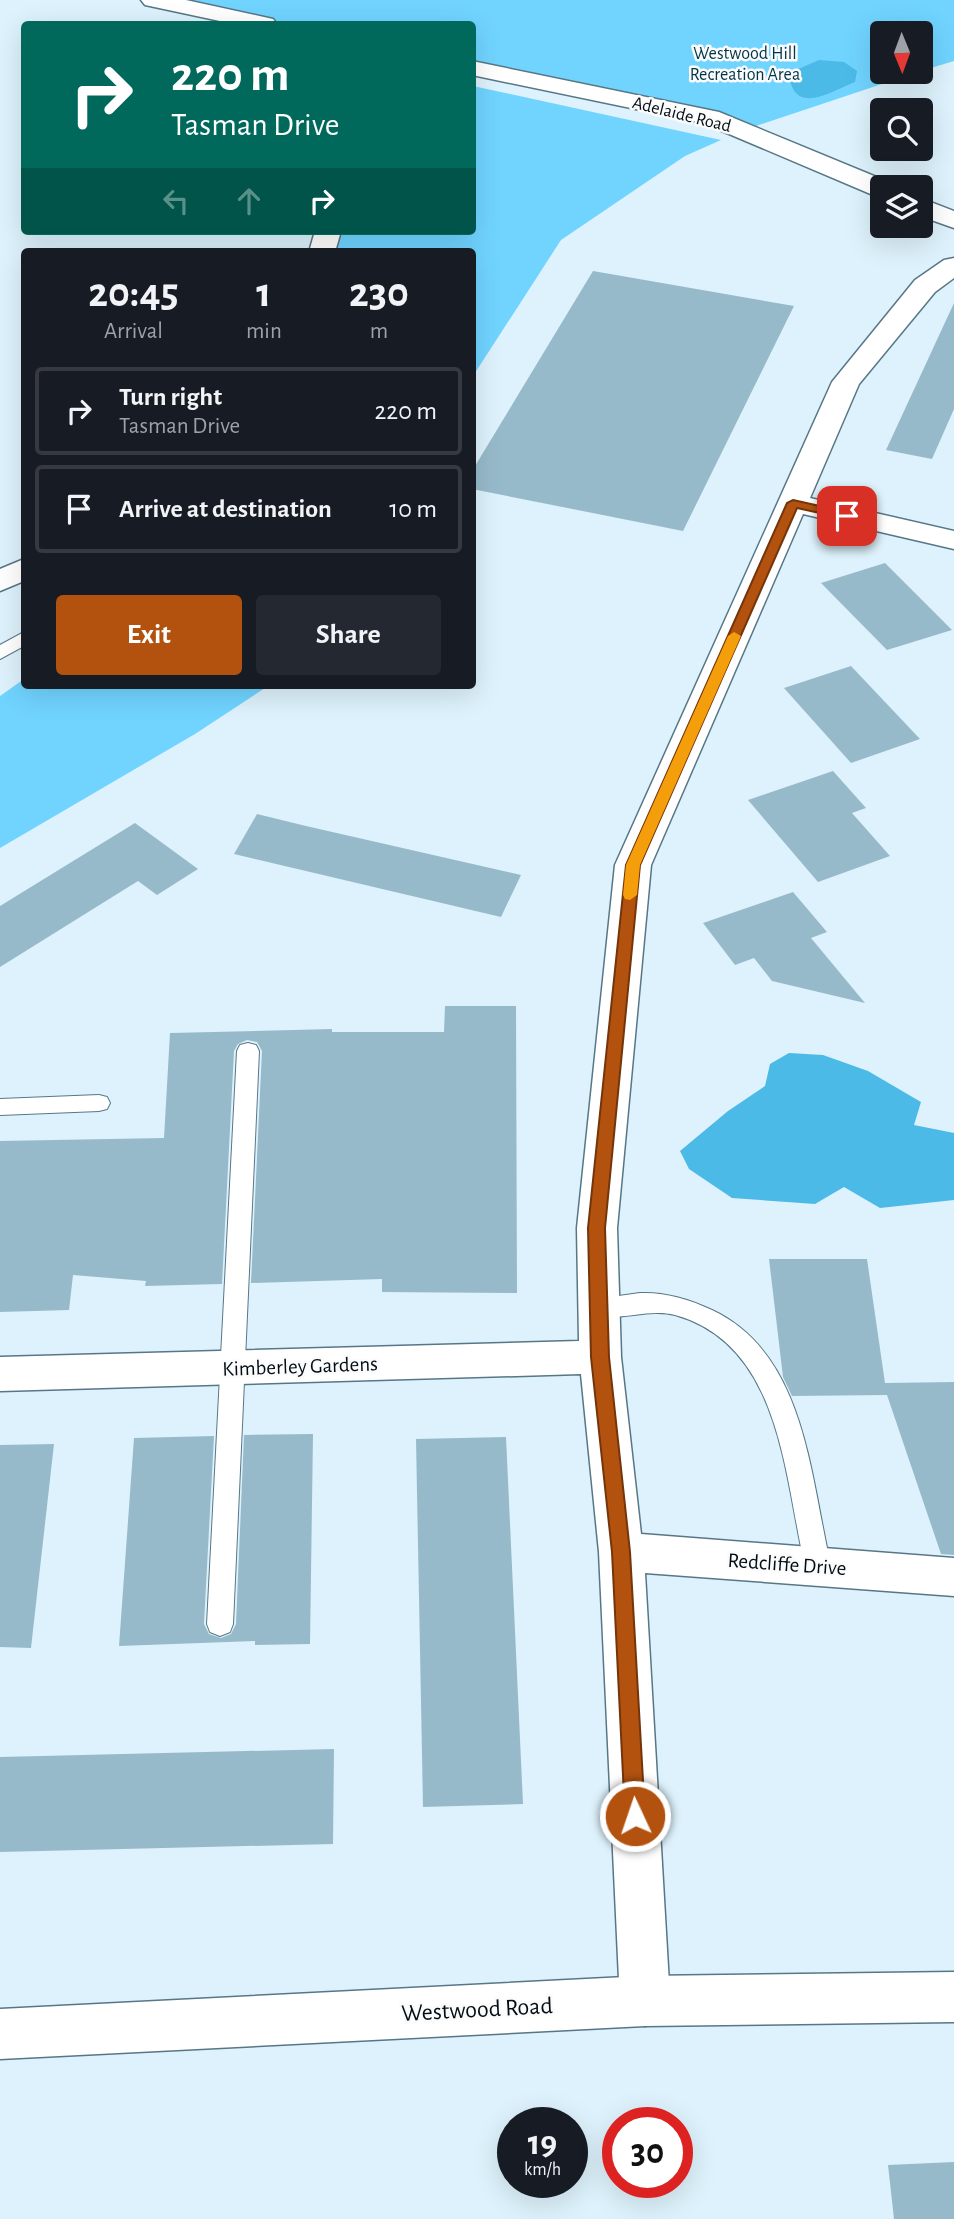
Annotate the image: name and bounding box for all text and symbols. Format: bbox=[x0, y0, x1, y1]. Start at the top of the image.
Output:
north arrow bbox=[870, 21, 933, 84]
map controls bbox=[870, 21, 933, 238]
park label: Westwood Hill Recreation Area bbox=[690, 45, 800, 84]
icon: right bbox=[56, 49, 147, 140]
text: 220 m bbox=[171, 51, 290, 100]
street label: Adelaide Road bbox=[630, 94, 733, 136]
button: search bbox=[870, 98, 933, 161]
text: Tasman Drive bbox=[171, 109, 340, 141]
button: layers bbox=[870, 175, 933, 238]
icon: left bbox=[157, 182, 195, 220]
icon: ahead bbox=[230, 182, 268, 220]
icon: right bbox=[303, 182, 341, 220]
text: 20:45 bbox=[88, 272, 179, 314]
text: 1 bbox=[256, 272, 271, 314]
text: 230 bbox=[349, 272, 409, 314]
text: Arrival bbox=[104, 320, 163, 343]
text: min bbox=[246, 320, 282, 343]
text: m bbox=[370, 320, 388, 343]
text: Turn right bbox=[119, 384, 222, 410]
icon: right bbox=[60, 392, 98, 430]
text: 220 m bbox=[375, 398, 437, 424]
text: Tasman Drive bbox=[119, 415, 240, 438]
pin bbox=[817, 486, 877, 546]
icon: arrive bbox=[60, 490, 98, 528]
text: Arrive at destination bbox=[119, 496, 332, 522]
text: 10 m bbox=[389, 496, 437, 522]
icon: arrive bbox=[828, 497, 866, 535]
button: Exit bbox=[56, 595, 242, 675]
button: Share bbox=[256, 595, 441, 675]
street label: Kimberley Gardens bbox=[222, 1353, 378, 1380]
street label: Redcliffe Drive bbox=[727, 1550, 847, 1579]
position arrow bbox=[598, 1779, 672, 1853]
street label: Westwood Road bbox=[401, 1994, 553, 2026]
speed limit sign: 30 bbox=[602, 2107, 693, 2198]
text: 19 bbox=[528, 2126, 557, 2161]
text: km/h bbox=[524, 2161, 561, 2179]

